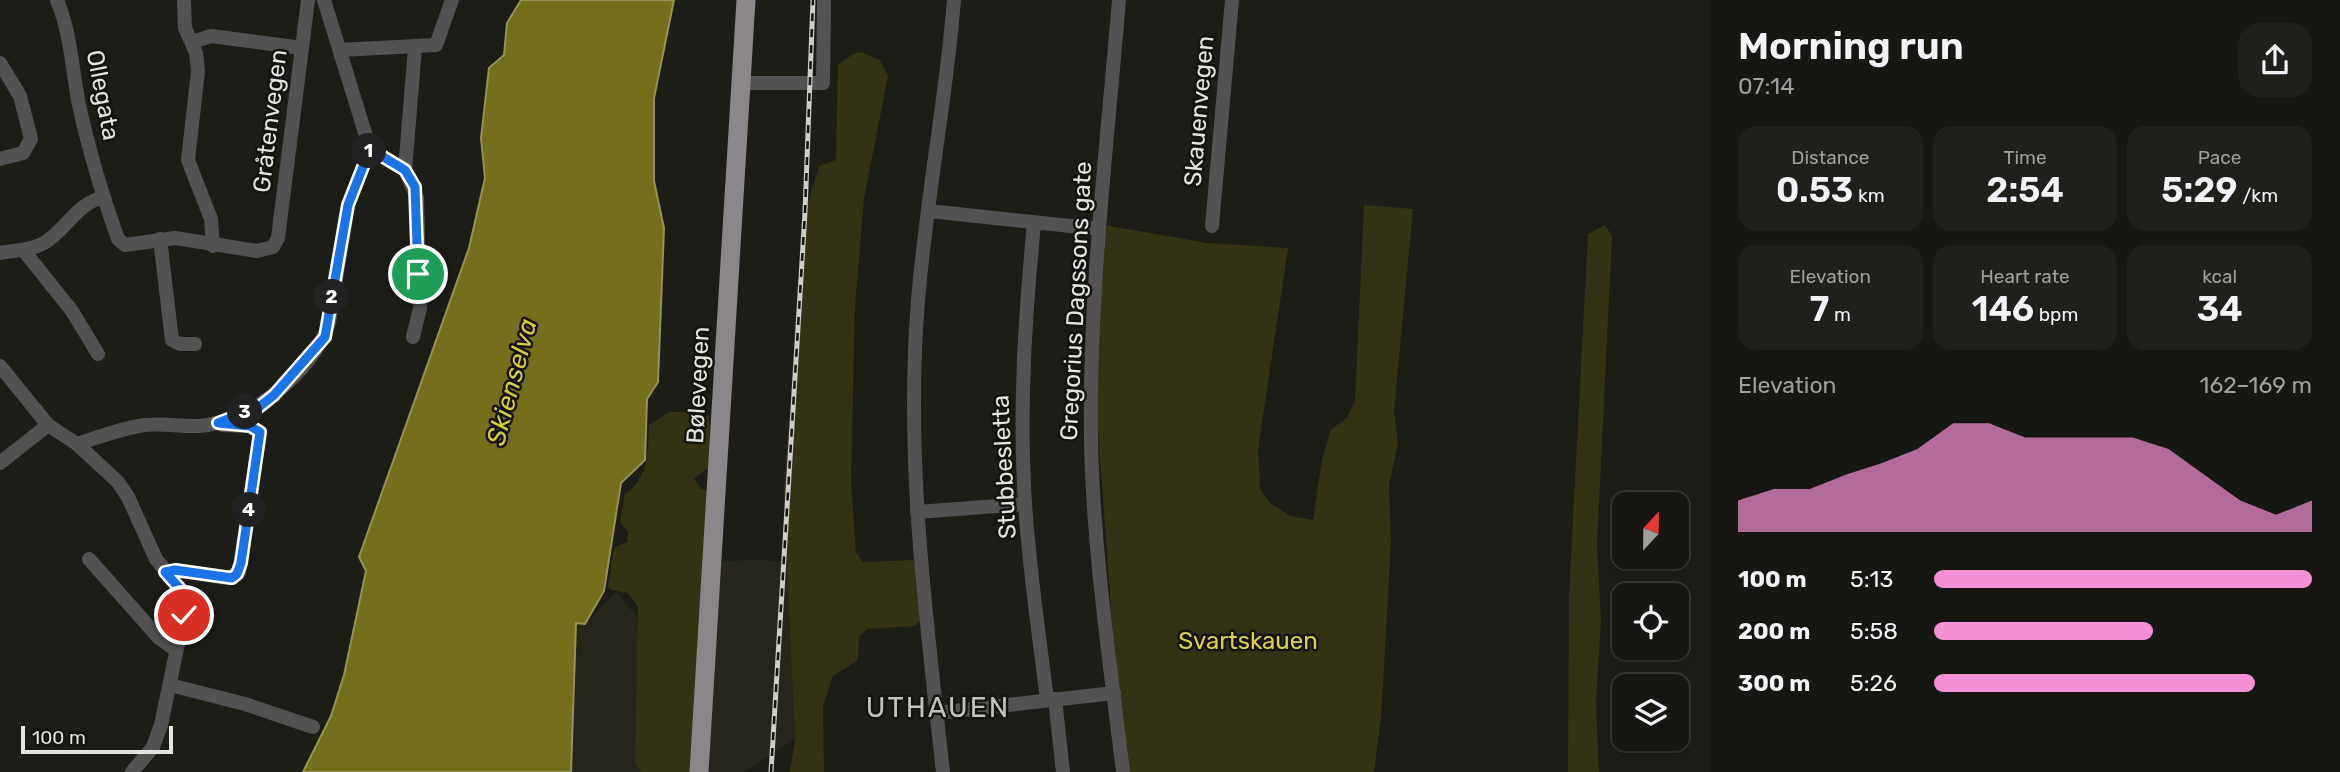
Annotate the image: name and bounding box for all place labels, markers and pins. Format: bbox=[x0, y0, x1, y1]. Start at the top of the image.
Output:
pin: 1 bbox=[352, 134, 386, 168]
pin bbox=[388, 244, 448, 304]
pin: 2 bbox=[314, 280, 350, 314]
pin: 3 bbox=[228, 394, 262, 430]
pin: 4 bbox=[232, 492, 266, 528]
pin bbox=[154, 585, 214, 645]

